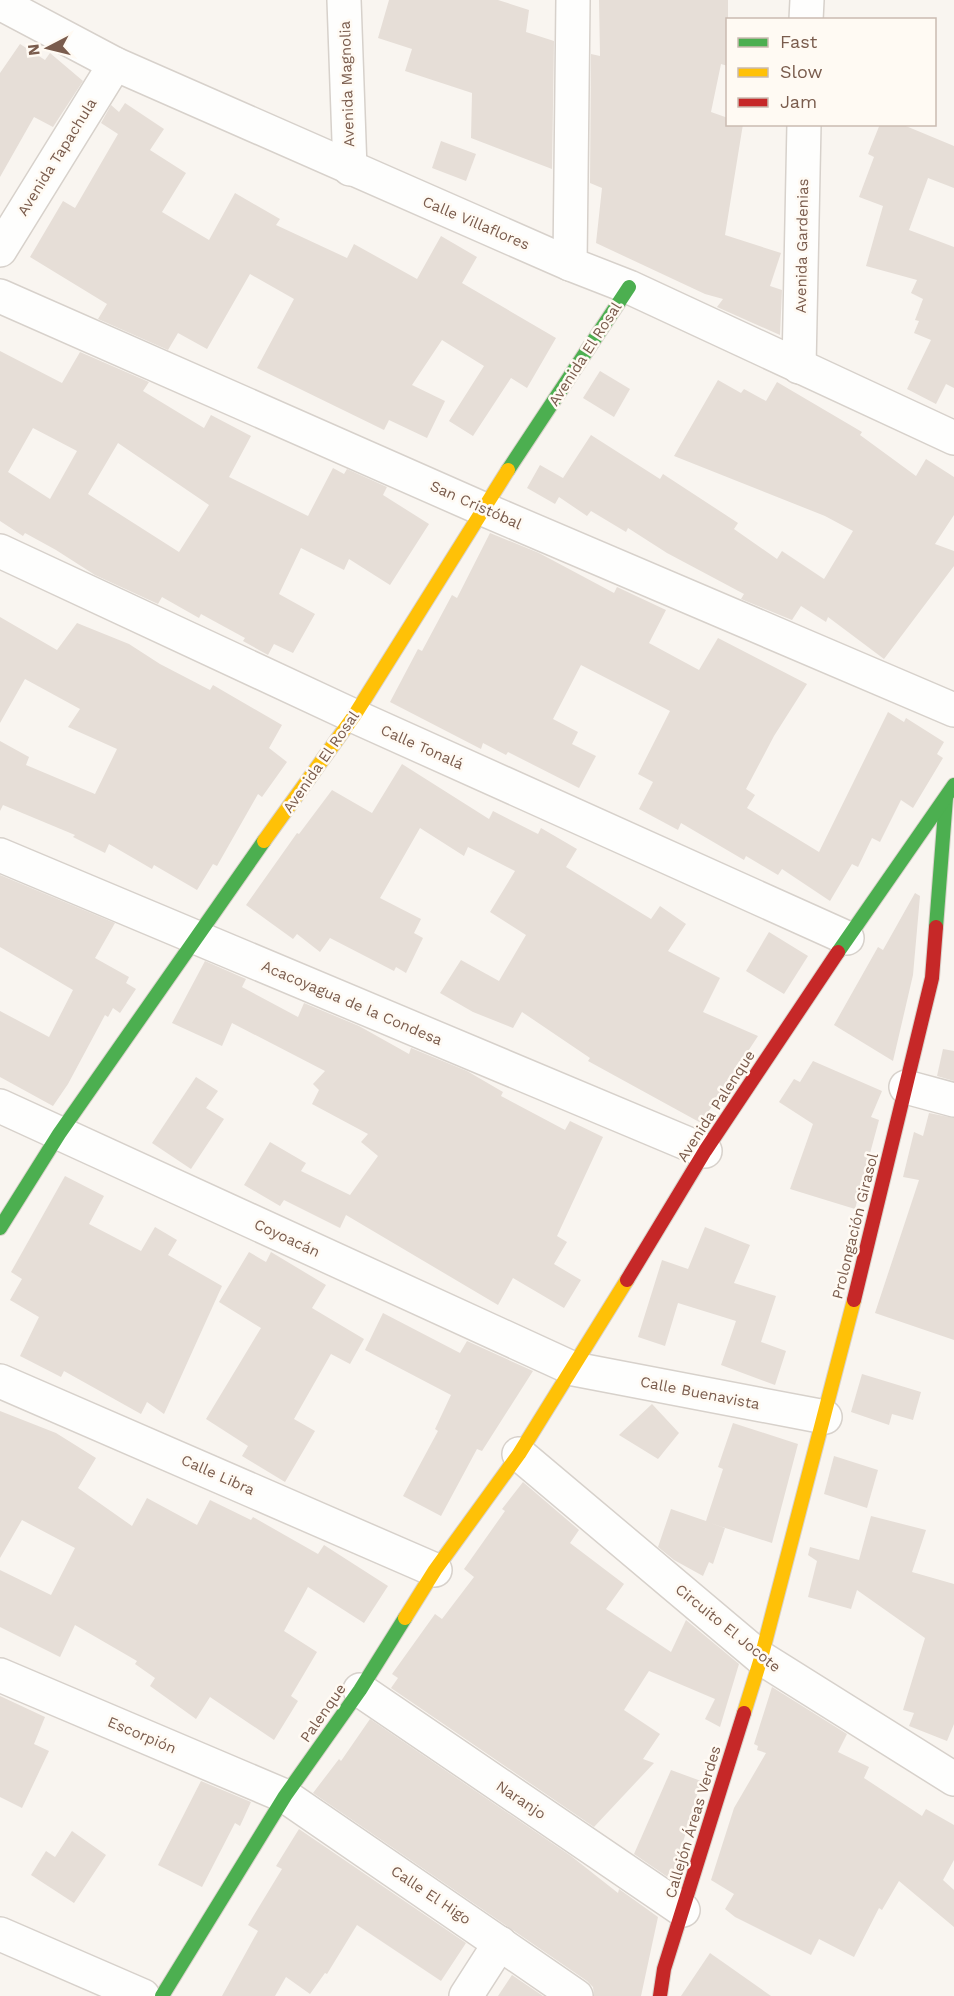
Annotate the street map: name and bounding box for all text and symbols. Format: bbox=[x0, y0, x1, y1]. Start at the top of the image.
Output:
north arrow bbox=[18, 18, 78, 78]
legend bbox=[726, 18, 936, 126]
street label: Avenida Magnolia bbox=[336, 20, 358, 147]
text: Fast bbox=[780, 31, 818, 52]
text: N bbox=[23, 43, 44, 57]
text: Slow bbox=[780, 61, 823, 82]
text: Jam bbox=[780, 91, 817, 112]
street label: Avenida Tapachula bbox=[14, 94, 101, 219]
street label: Avenida Gardenias bbox=[792, 178, 812, 314]
street label: Calle Villaflores bbox=[420, 192, 532, 254]
street label: Avenida El Rosal bbox=[545, 298, 626, 409]
street label: San Cristóbal bbox=[427, 477, 525, 533]
street label: Avenida El Rosal bbox=[279, 707, 363, 816]
street label: Calle Tonalá bbox=[378, 721, 467, 773]
street label: Acacoyagua de la Condesa bbox=[259, 957, 445, 1049]
street label: Avenida Palenque bbox=[673, 1047, 759, 1165]
street label: Prolongación Girasol bbox=[828, 1151, 882, 1301]
street label: Coyoacán bbox=[251, 1215, 323, 1261]
street label: Calle Buenavista bbox=[639, 1373, 762, 1414]
street label: Calle Libra bbox=[178, 1451, 258, 1499]
street label: Circuito El Jocote bbox=[672, 1580, 784, 1676]
street label: Palenque bbox=[296, 1680, 350, 1746]
street label: Escorpión bbox=[105, 1713, 179, 1757]
street label: Callejón Áreas Verdes bbox=[661, 1744, 725, 1900]
street label: Naranjo bbox=[493, 1777, 549, 1823]
street label: Calle El Higo bbox=[388, 1862, 474, 1928]

